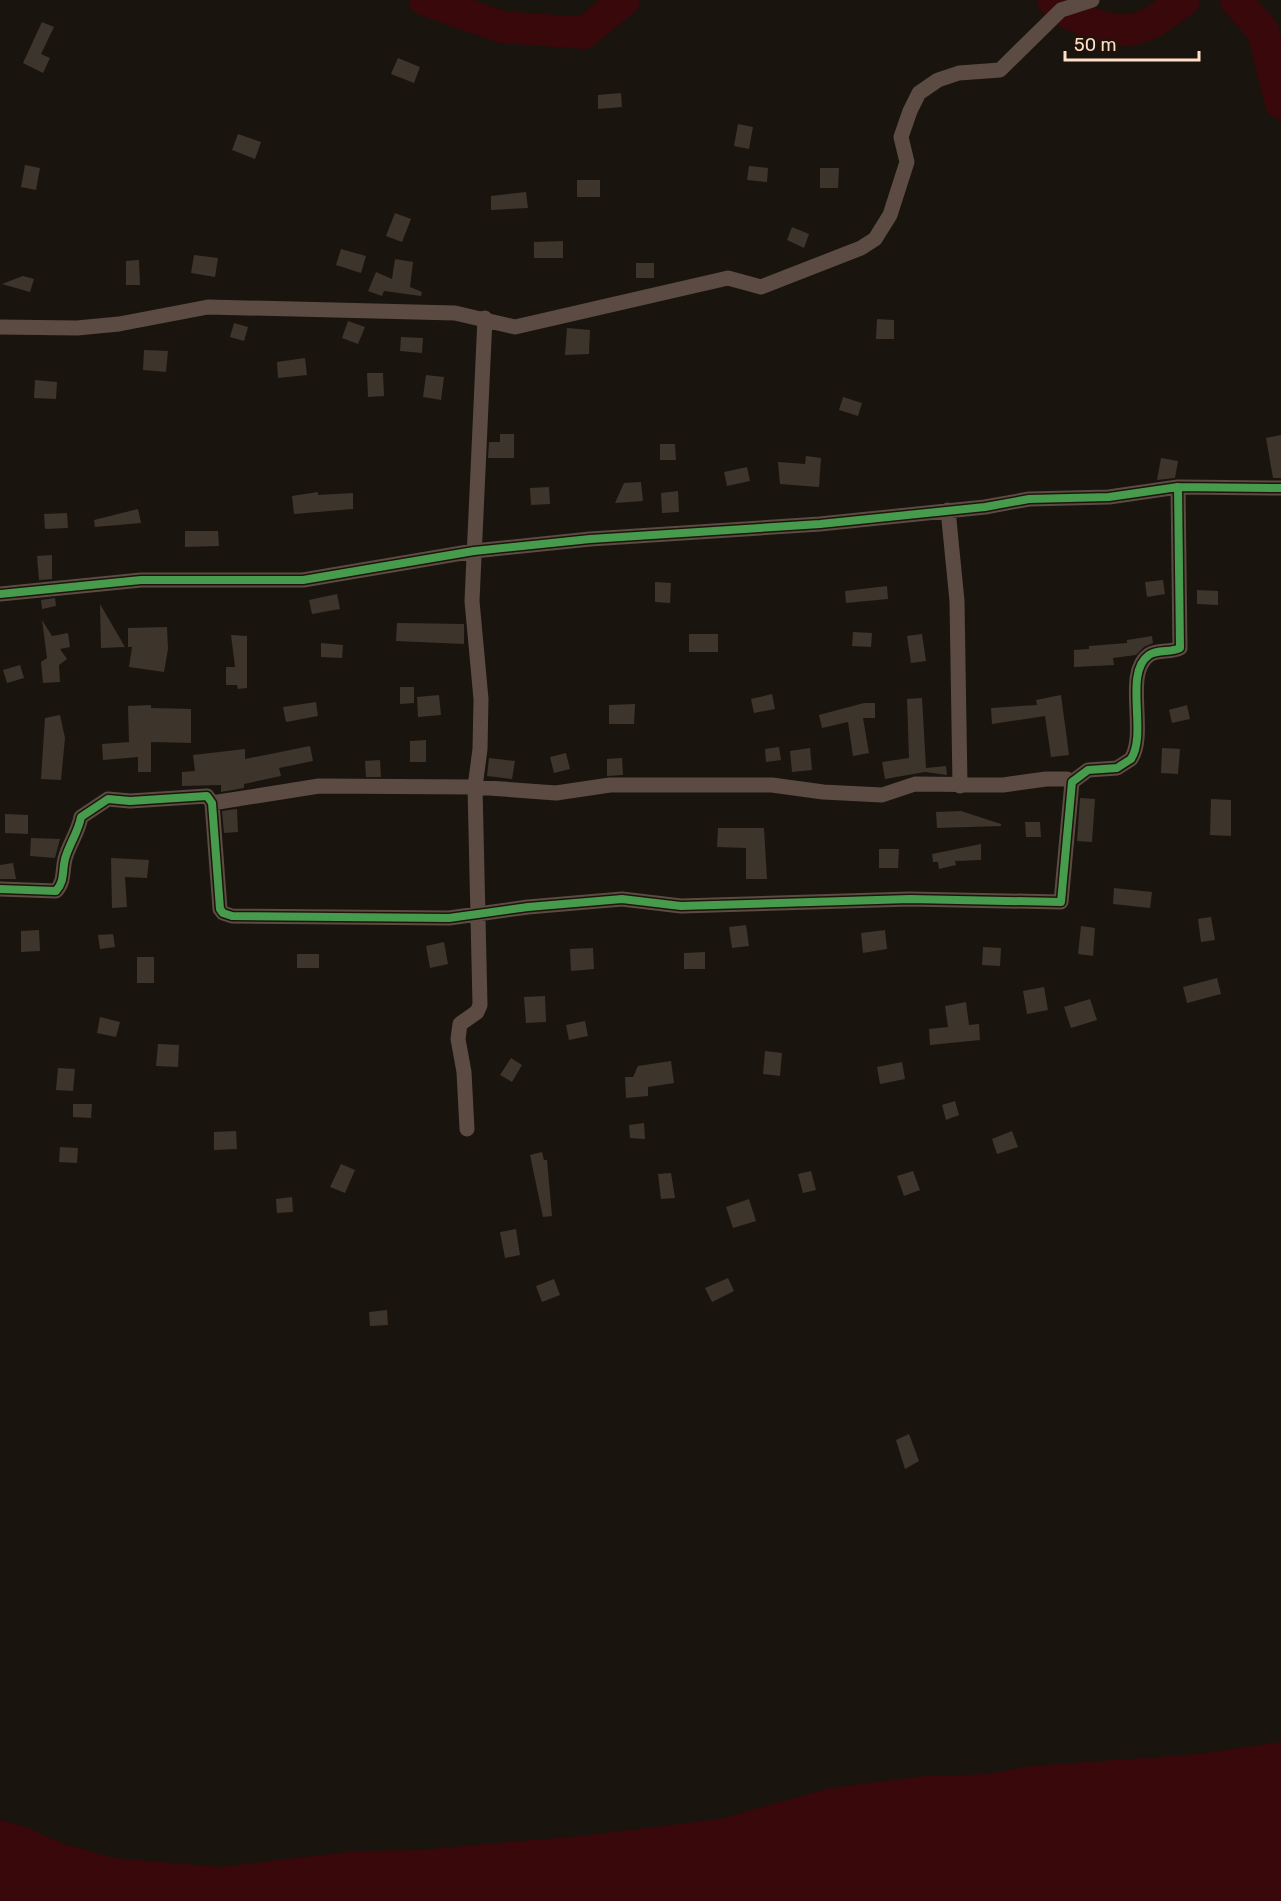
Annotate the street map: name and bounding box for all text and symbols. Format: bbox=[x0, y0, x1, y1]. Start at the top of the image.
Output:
scale bar bbox=[1065, 24, 1198, 62]
text: 50 m bbox=[1074, 34, 1117, 56]

